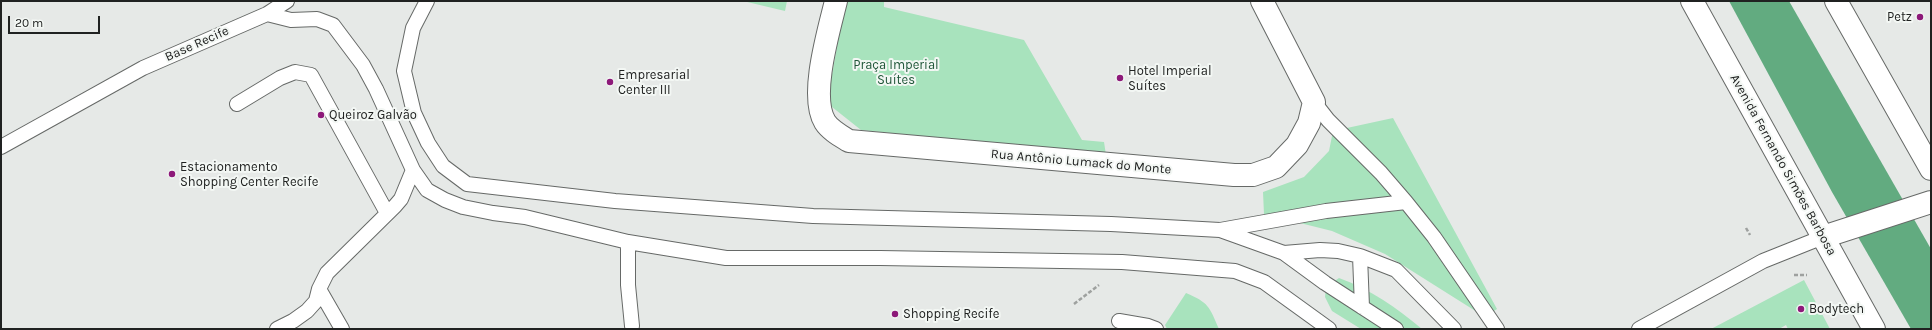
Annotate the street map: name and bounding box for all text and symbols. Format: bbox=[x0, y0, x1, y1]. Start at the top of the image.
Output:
scale bar bbox=[10, 8, 102, 34]
place label: Petz bbox=[1887, 9, 1912, 25]
marker: Petz bbox=[1915, 12, 1925, 22]
text: 20 m bbox=[15, 16, 43, 30]
street label: Base Recife bbox=[163, 23, 231, 65]
park label: Praça Imperial Suítes bbox=[853, 57, 939, 88]
place label: Hotel Imperial Suítes bbox=[1128, 63, 1212, 94]
place label: Empresarial Center III bbox=[618, 67, 690, 98]
street label: Avenida Fernando Simões Barbosa bbox=[1726, 72, 1840, 258]
marker: Hotel Imperial Suítes bbox=[1115, 73, 1125, 83]
marker: Empresarial Center III bbox=[605, 77, 615, 87]
place label: Queiroz Galvão bbox=[329, 107, 417, 123]
marker: Queiroz Galvão bbox=[316, 110, 326, 120]
street label: Rua Antônio Lumack do Monte bbox=[990, 146, 1172, 178]
place label: Estacionamento Shopping Center Recife bbox=[180, 159, 318, 190]
marker: Estacionamento Shopping Center Recife bbox=[167, 169, 177, 179]
place label: Bodytech bbox=[1809, 301, 1864, 317]
marker: Bodytech bbox=[1796, 304, 1806, 314]
place label: Shopping Recife bbox=[903, 306, 999, 322]
marker: Shopping Recife bbox=[890, 309, 900, 319]

